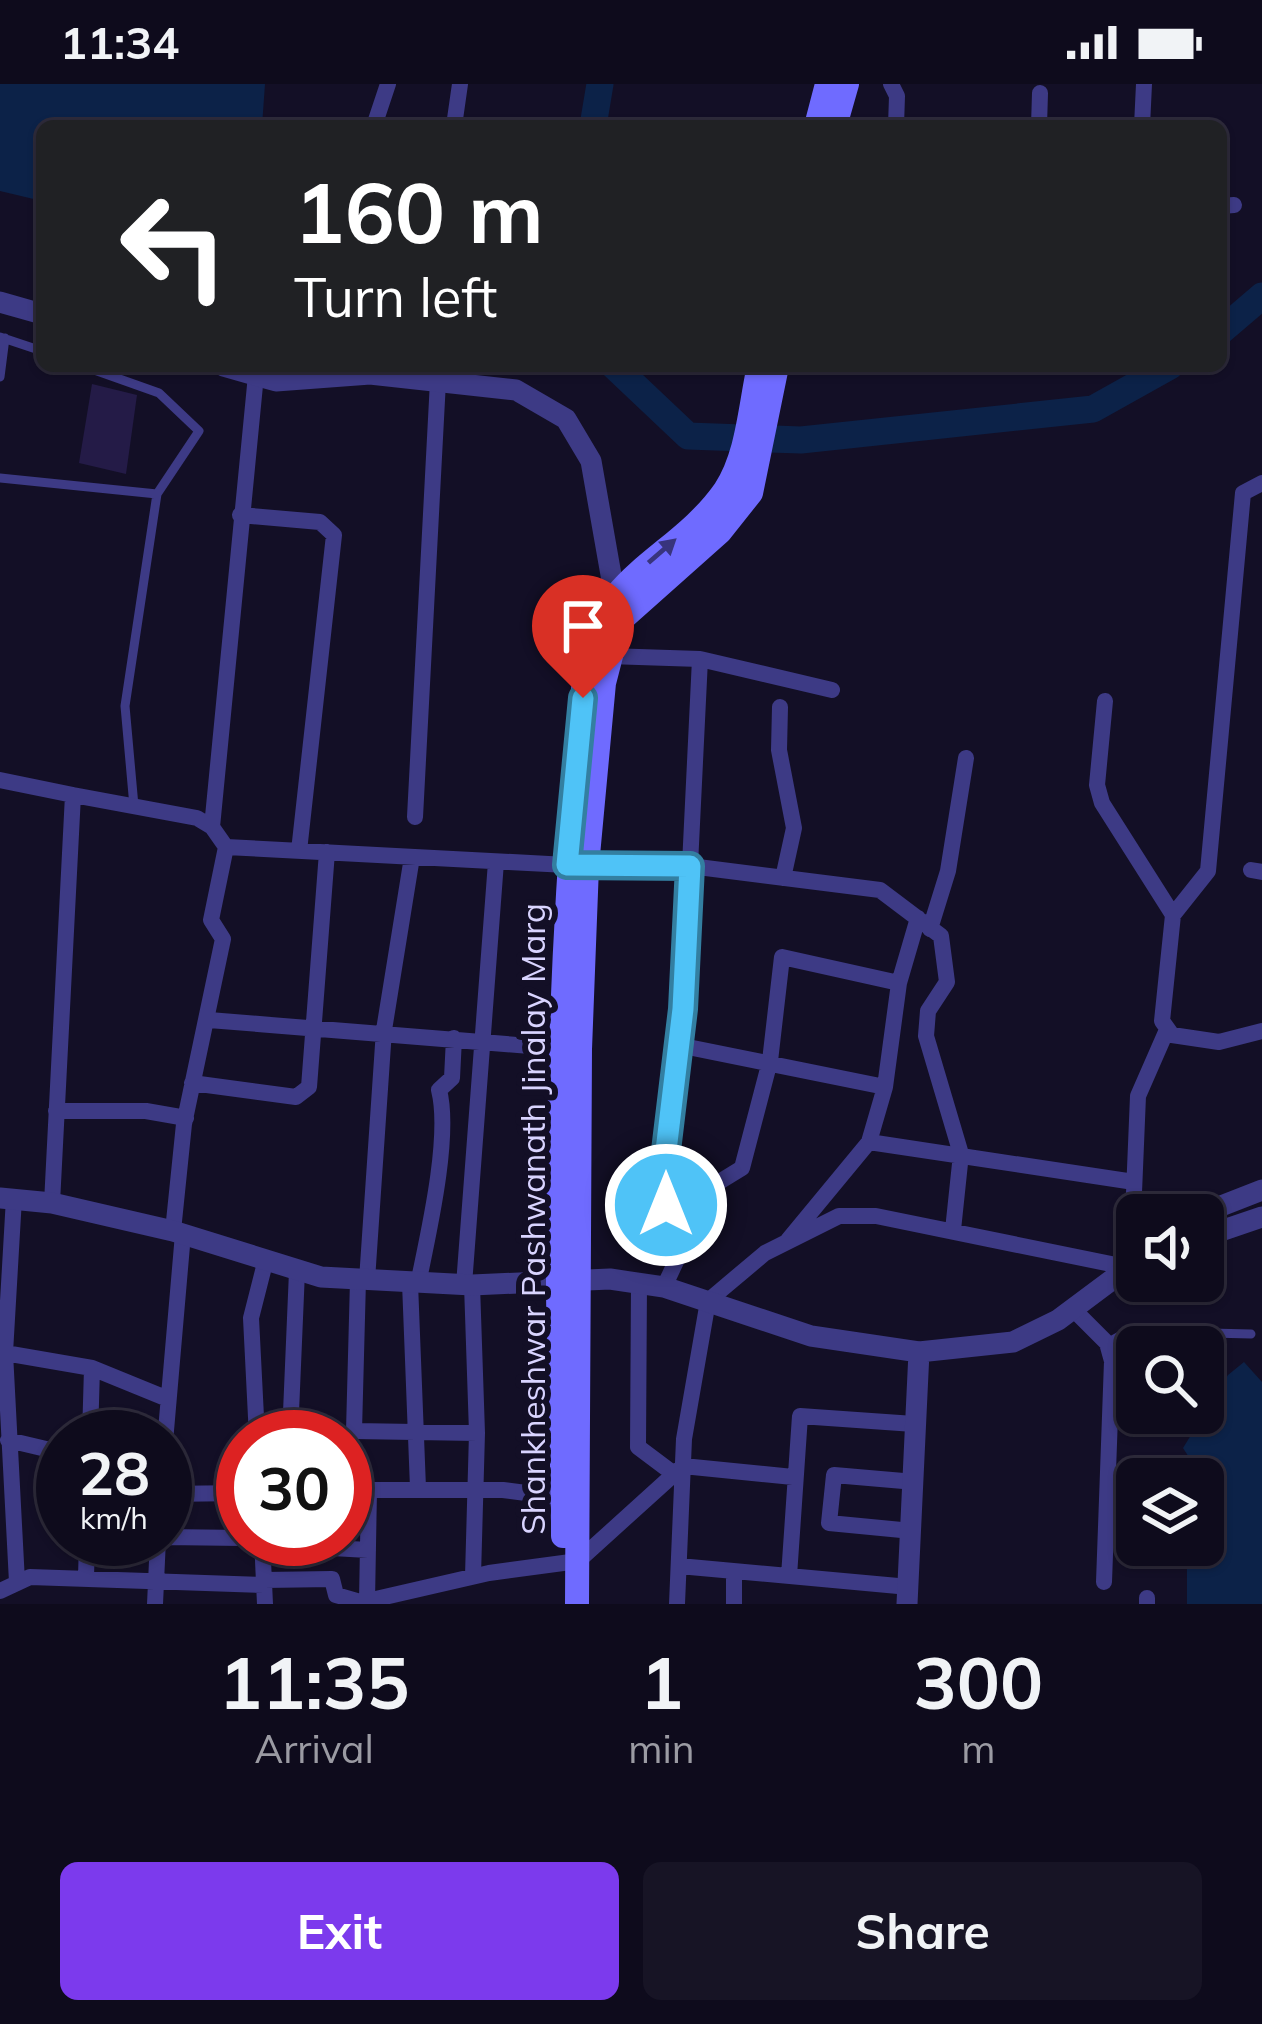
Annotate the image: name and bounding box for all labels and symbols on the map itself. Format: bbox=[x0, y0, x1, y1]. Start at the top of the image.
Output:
one-way arrow bbox=[647, 538, 677, 565]
pin bbox=[532, 575, 634, 698]
street label: Shankheshwar Pashwanath Jinalay Marg bbox=[512, 903, 553, 1535]
position arrow bbox=[603, 1142, 729, 1268]
speed limit sign: 30 bbox=[216, 1410, 372, 1566]

